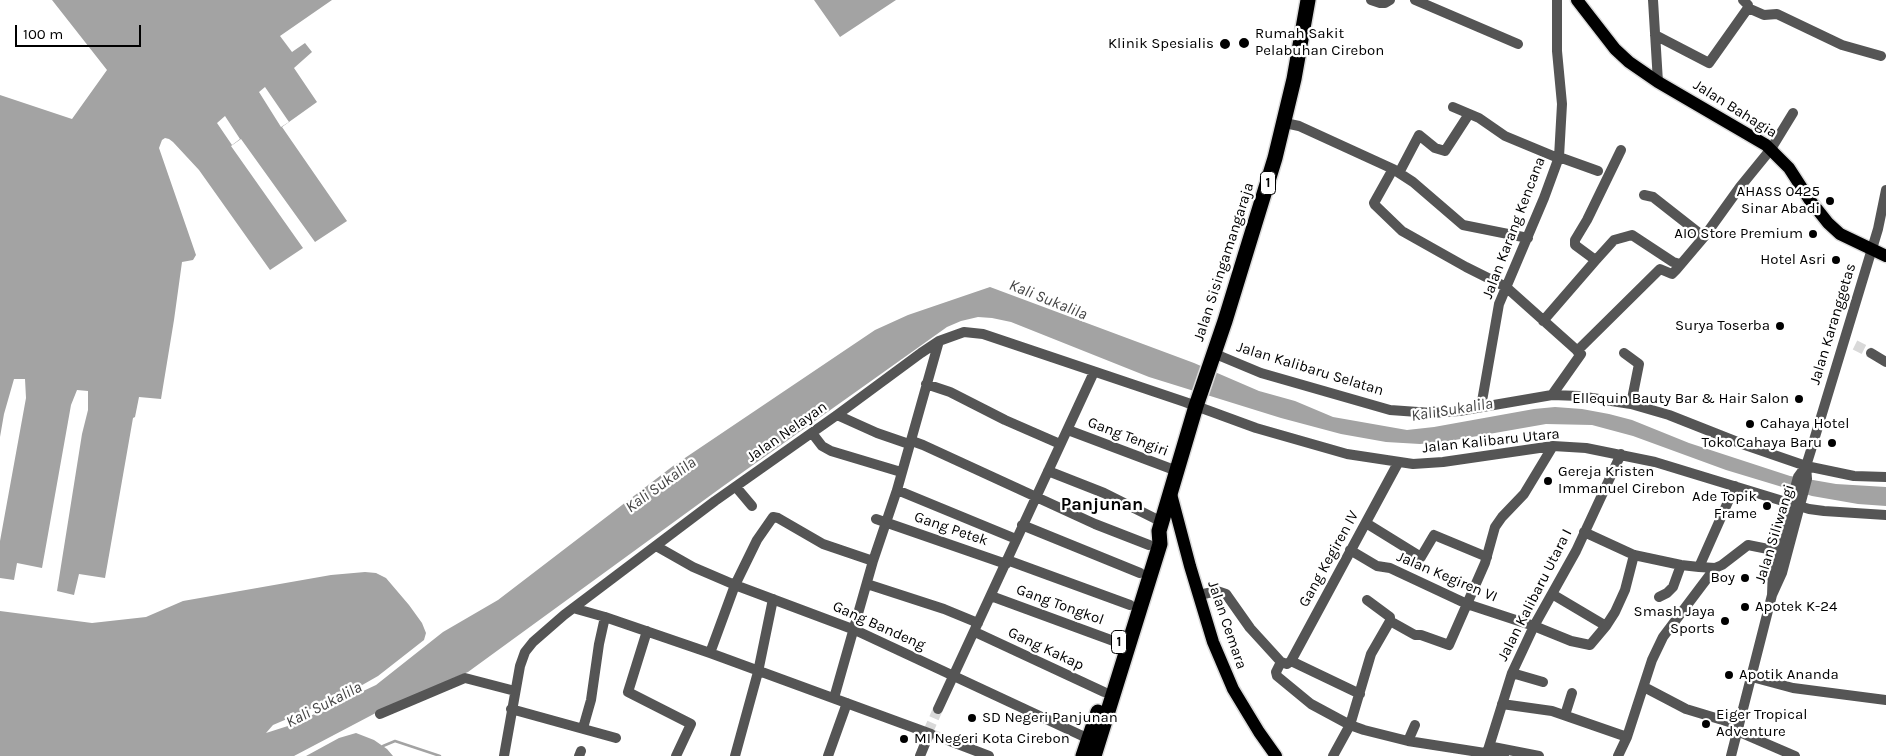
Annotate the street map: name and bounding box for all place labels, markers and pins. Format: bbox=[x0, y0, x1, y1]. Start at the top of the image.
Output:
place label: Rumah Sakit Pelabuhan Cirebon bbox=[1255, 25, 1384, 60]
place label: Klinik Spesialis bbox=[1108, 35, 1214, 53]
marker: Rumah Sakit Pelabuhan Cirebon bbox=[1237, 36, 1251, 50]
marker: Klinik Spesialis bbox=[1218, 37, 1232, 51]
place label: AHASS 0425 Sinar Abadi bbox=[1737, 183, 1820, 218]
marker: AHASS 0425 Sinar Abadi bbox=[1824, 195, 1836, 207]
place label: AIO Store Premium bbox=[1674, 225, 1803, 243]
marker: AIO Store Premium bbox=[1807, 228, 1819, 240]
place label: Hotel Asri bbox=[1760, 251, 1826, 269]
marker: Hotel Asri bbox=[1830, 254, 1842, 266]
place label: Surya Toserba bbox=[1675, 317, 1770, 335]
marker: Surya Toserba bbox=[1774, 320, 1786, 332]
place label: Ellequin Bauty Bar & Hair Salon bbox=[1572, 390, 1789, 408]
marker: Ellequin Bauty Bar & Hair Salon bbox=[1793, 393, 1805, 405]
place label: Cahaya Hotel bbox=[1760, 415, 1849, 433]
marker: Cahaya Hotel bbox=[1744, 418, 1756, 430]
place label: Toko Cahaya Baru bbox=[1702, 434, 1822, 452]
marker: Toko Cahaya Baru bbox=[1826, 437, 1838, 449]
place label: Gereja Kristen Immanuel Cirebon bbox=[1558, 463, 1685, 498]
marker: Gereja Kristen Immanuel Cirebon bbox=[1542, 475, 1554, 487]
place label: Ade Topik Frame bbox=[1692, 488, 1757, 523]
marker: Ade Topik Frame bbox=[1761, 500, 1773, 512]
place label: Boy bbox=[1710, 569, 1735, 587]
marker: Boy bbox=[1739, 572, 1751, 584]
place label: Apotek K-24 bbox=[1755, 598, 1837, 616]
marker: Apotek K-24 bbox=[1739, 601, 1751, 613]
place label: Smash Jaya Sports bbox=[1634, 603, 1715, 638]
marker: Smash Jaya Sports bbox=[1719, 615, 1731, 627]
place label: Apotik Ananda bbox=[1739, 666, 1839, 684]
marker: Apotik Ananda bbox=[1723, 669, 1735, 681]
place label: Eiger Tropical Adventure bbox=[1716, 706, 1808, 741]
place label: SD Negeri Panjunan bbox=[982, 709, 1118, 727]
marker: SD Negeri Panjunan bbox=[966, 712, 978, 724]
marker: Eiger Tropical Adventure bbox=[1700, 718, 1712, 730]
place label: MI Negeri Kota Cirebon bbox=[914, 730, 1070, 748]
marker: MI Negeri Kota Cirebon bbox=[898, 733, 910, 745]

